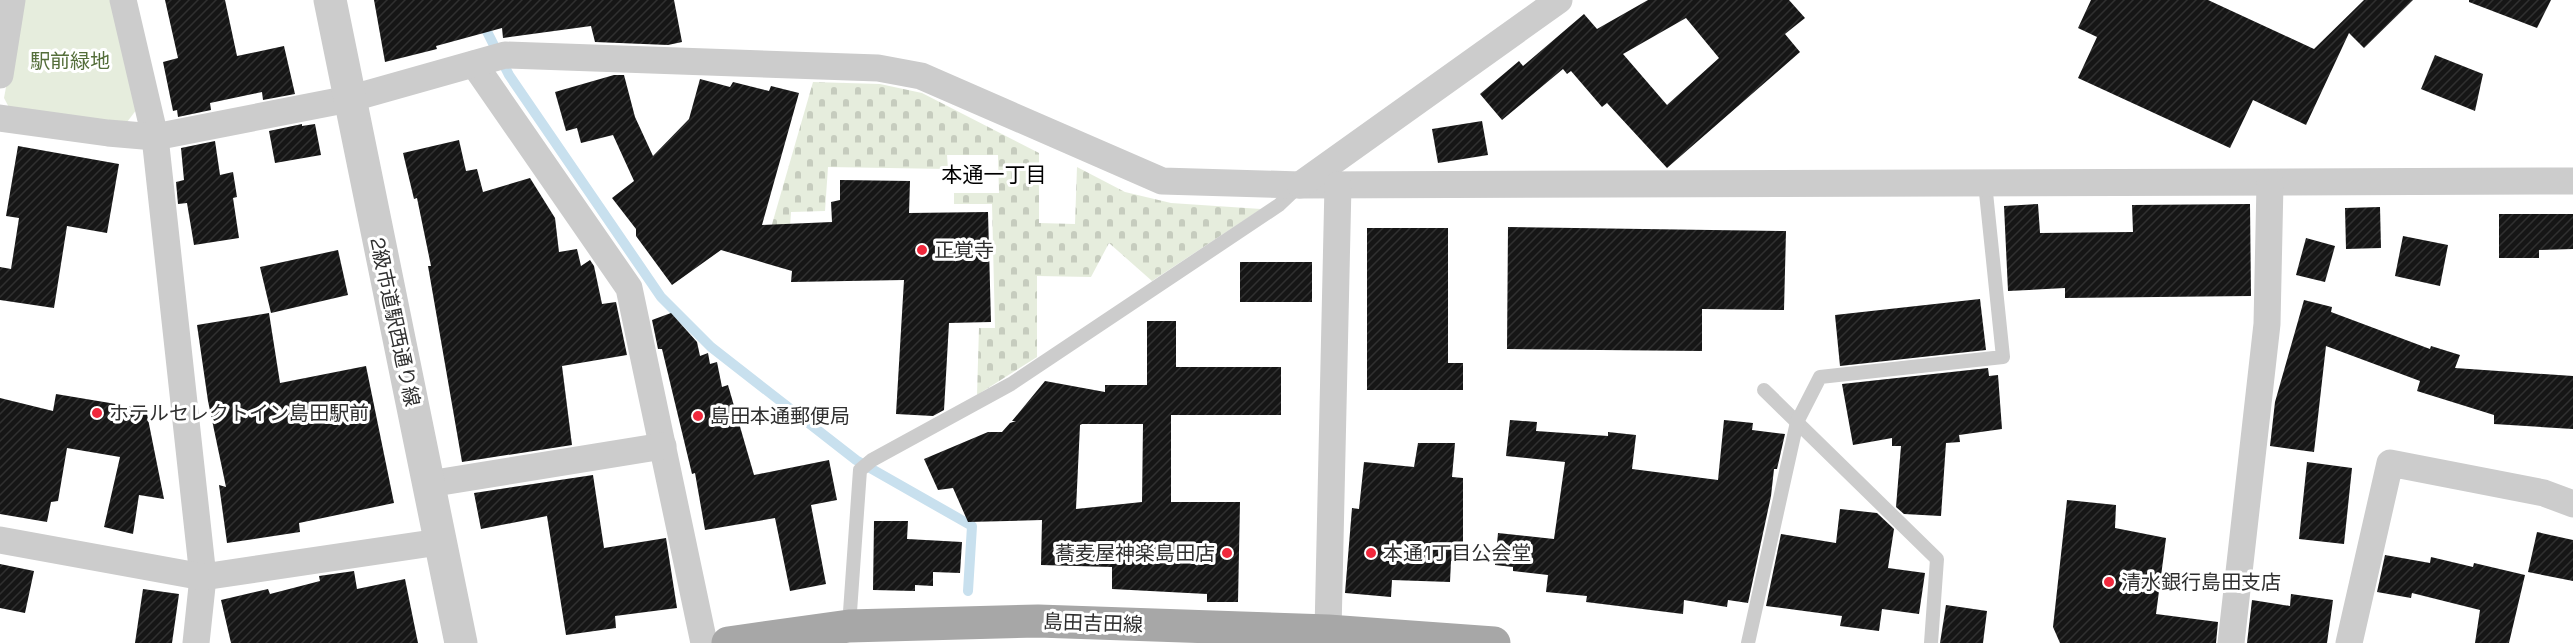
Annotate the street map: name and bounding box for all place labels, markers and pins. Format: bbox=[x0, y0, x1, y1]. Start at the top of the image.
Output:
place label: 正覚寺 bbox=[934, 237, 994, 263]
marker: 正覚寺 bbox=[915, 243, 929, 257]
place label: ホテルセレクトイン島田駅前 bbox=[109, 400, 369, 426]
place label: 島田本通郵便局 bbox=[710, 403, 850, 429]
marker: ホテルセレクトイン島田駅前 bbox=[90, 406, 104, 420]
marker: 島田本通郵便局 bbox=[691, 409, 705, 423]
place label: 蕎麦屋神楽島田店 bbox=[1055, 540, 1215, 566]
place label: 本通1丁目公会堂 bbox=[1383, 540, 1531, 566]
marker: 蕎麦屋神楽島田店 bbox=[1220, 546, 1234, 560]
marker: 本通1丁目公会堂 bbox=[1364, 546, 1378, 560]
place label: 清水銀行島田支店 bbox=[2121, 569, 2281, 595]
marker: 清水銀行島田支店 bbox=[2102, 575, 2116, 589]

